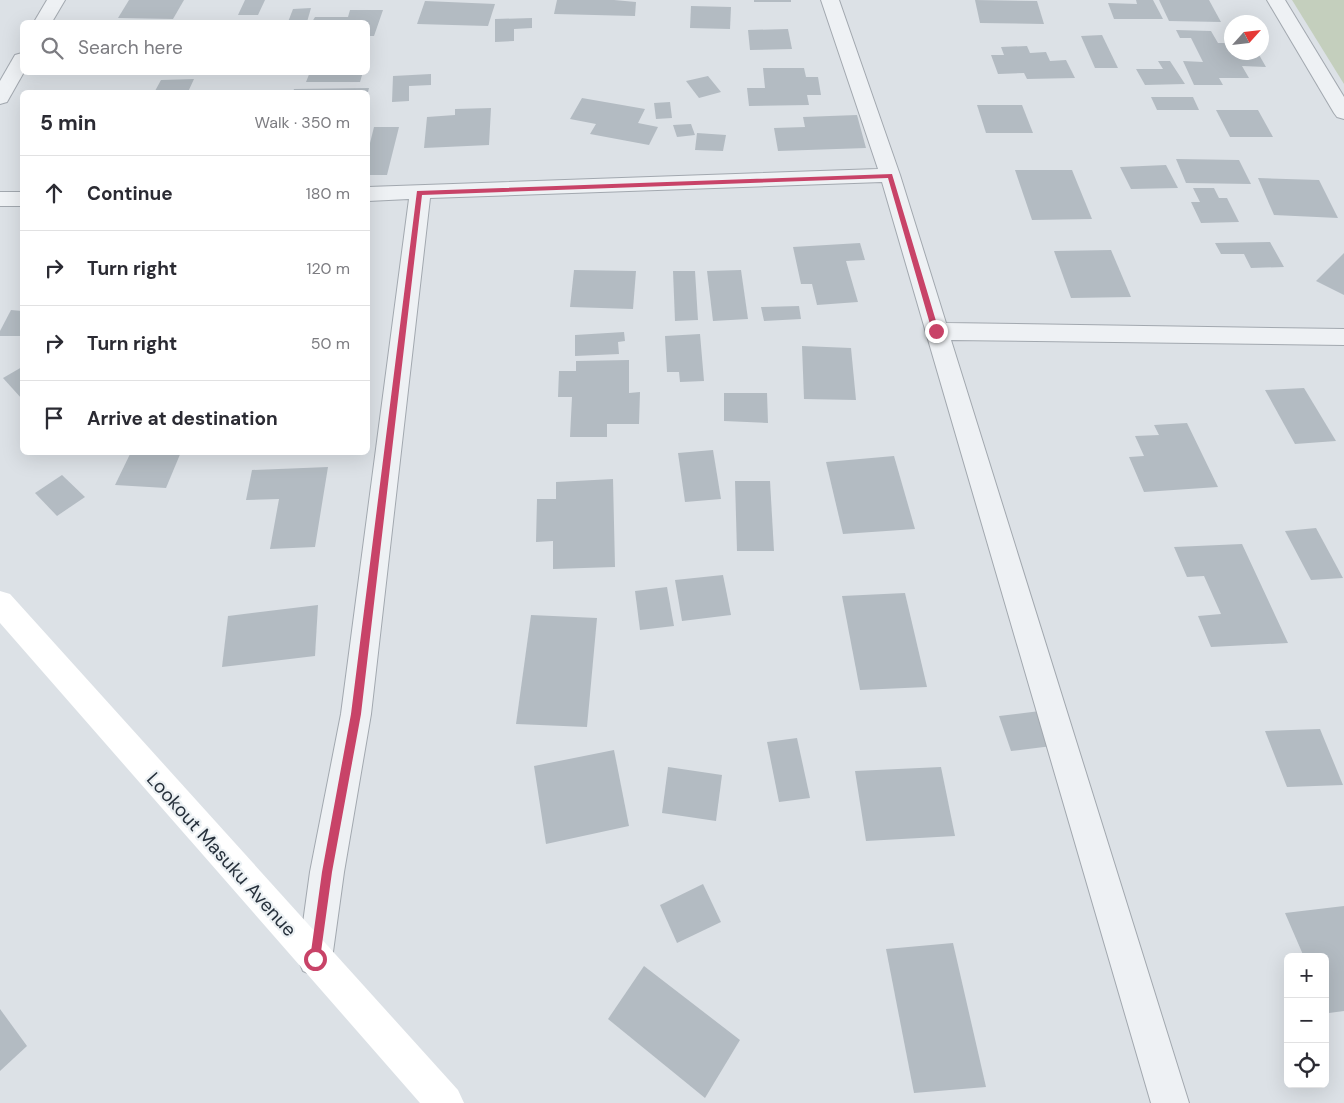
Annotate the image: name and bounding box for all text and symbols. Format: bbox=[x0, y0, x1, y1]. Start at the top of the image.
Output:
north arrow bbox=[1224, 15, 1269, 60]
search box bbox=[20, 20, 370, 75]
icon: search bbox=[38, 34, 66, 62]
text: Search here bbox=[78, 35, 183, 60]
text: 5 min bbox=[40, 109, 96, 137]
text: Walk · 350 m bbox=[255, 112, 350, 133]
icon: ahead bbox=[40, 179, 68, 207]
text: Continue bbox=[87, 181, 173, 206]
text: 180 m bbox=[306, 183, 350, 204]
icon: right bbox=[40, 254, 68, 282]
text: Turn right bbox=[87, 256, 177, 281]
text: 120 m bbox=[306, 258, 350, 279]
route end bbox=[925, 320, 948, 343]
icon: right bbox=[40, 329, 68, 357]
text: Turn right bbox=[87, 331, 177, 356]
text: 50 m bbox=[311, 333, 350, 354]
icon: arrive bbox=[40, 404, 68, 432]
text: Arrive at destination bbox=[87, 406, 278, 431]
street label: Lookout Masuku Avenue bbox=[141, 767, 302, 942]
route start bbox=[304, 948, 327, 971]
map controls bbox=[1284, 953, 1329, 1088]
button: + bbox=[1284, 953, 1329, 998]
button: − bbox=[1284, 998, 1329, 1043]
button: locate bbox=[1284, 1043, 1329, 1088]

